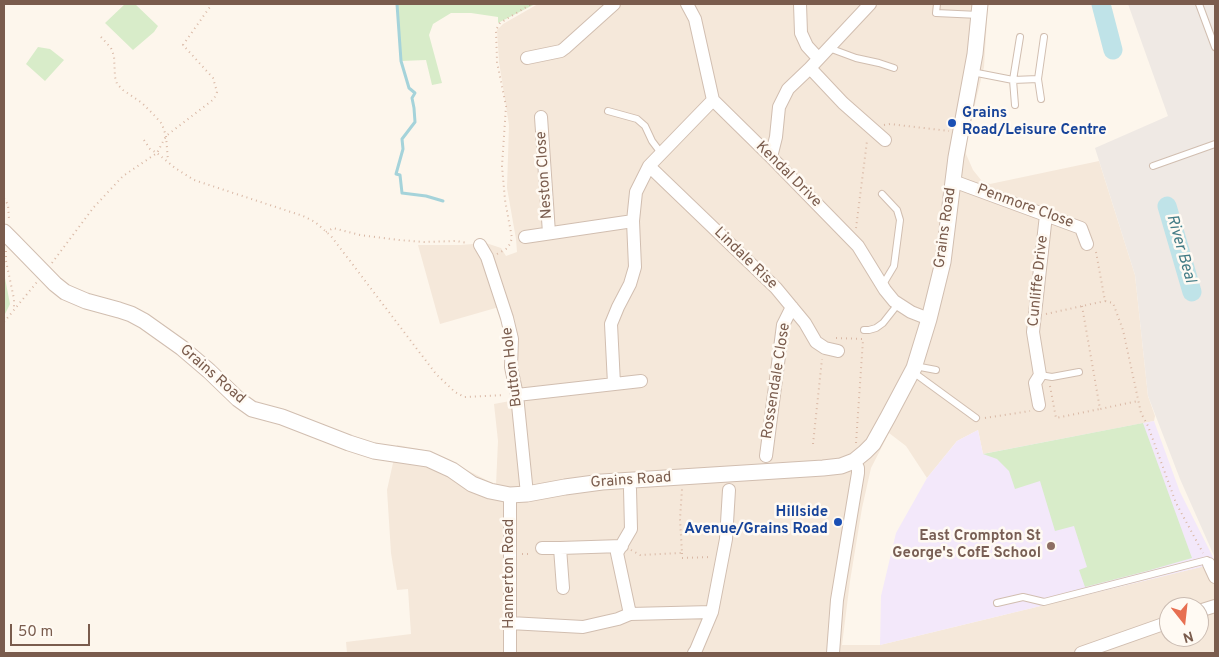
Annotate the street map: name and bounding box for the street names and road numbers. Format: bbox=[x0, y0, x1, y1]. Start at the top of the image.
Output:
street label: Neston Close bbox=[533, 130, 557, 220]
street label: Kendal Drive bbox=[751, 138, 825, 212]
street label: Penmore Close bbox=[974, 181, 1076, 233]
street label: Grains Road bbox=[931, 187, 961, 269]
street label: Lindale Rise bbox=[709, 224, 781, 294]
street label: Cunliffe Drive bbox=[1025, 234, 1053, 328]
street label: Rossendale Close bbox=[759, 322, 795, 440]
street label: Button Hole bbox=[499, 326, 527, 408]
street label: Grains Road bbox=[175, 342, 249, 408]
street label: Grains Road bbox=[590, 469, 672, 493]
street label: Hannerton Road bbox=[501, 519, 519, 629]

